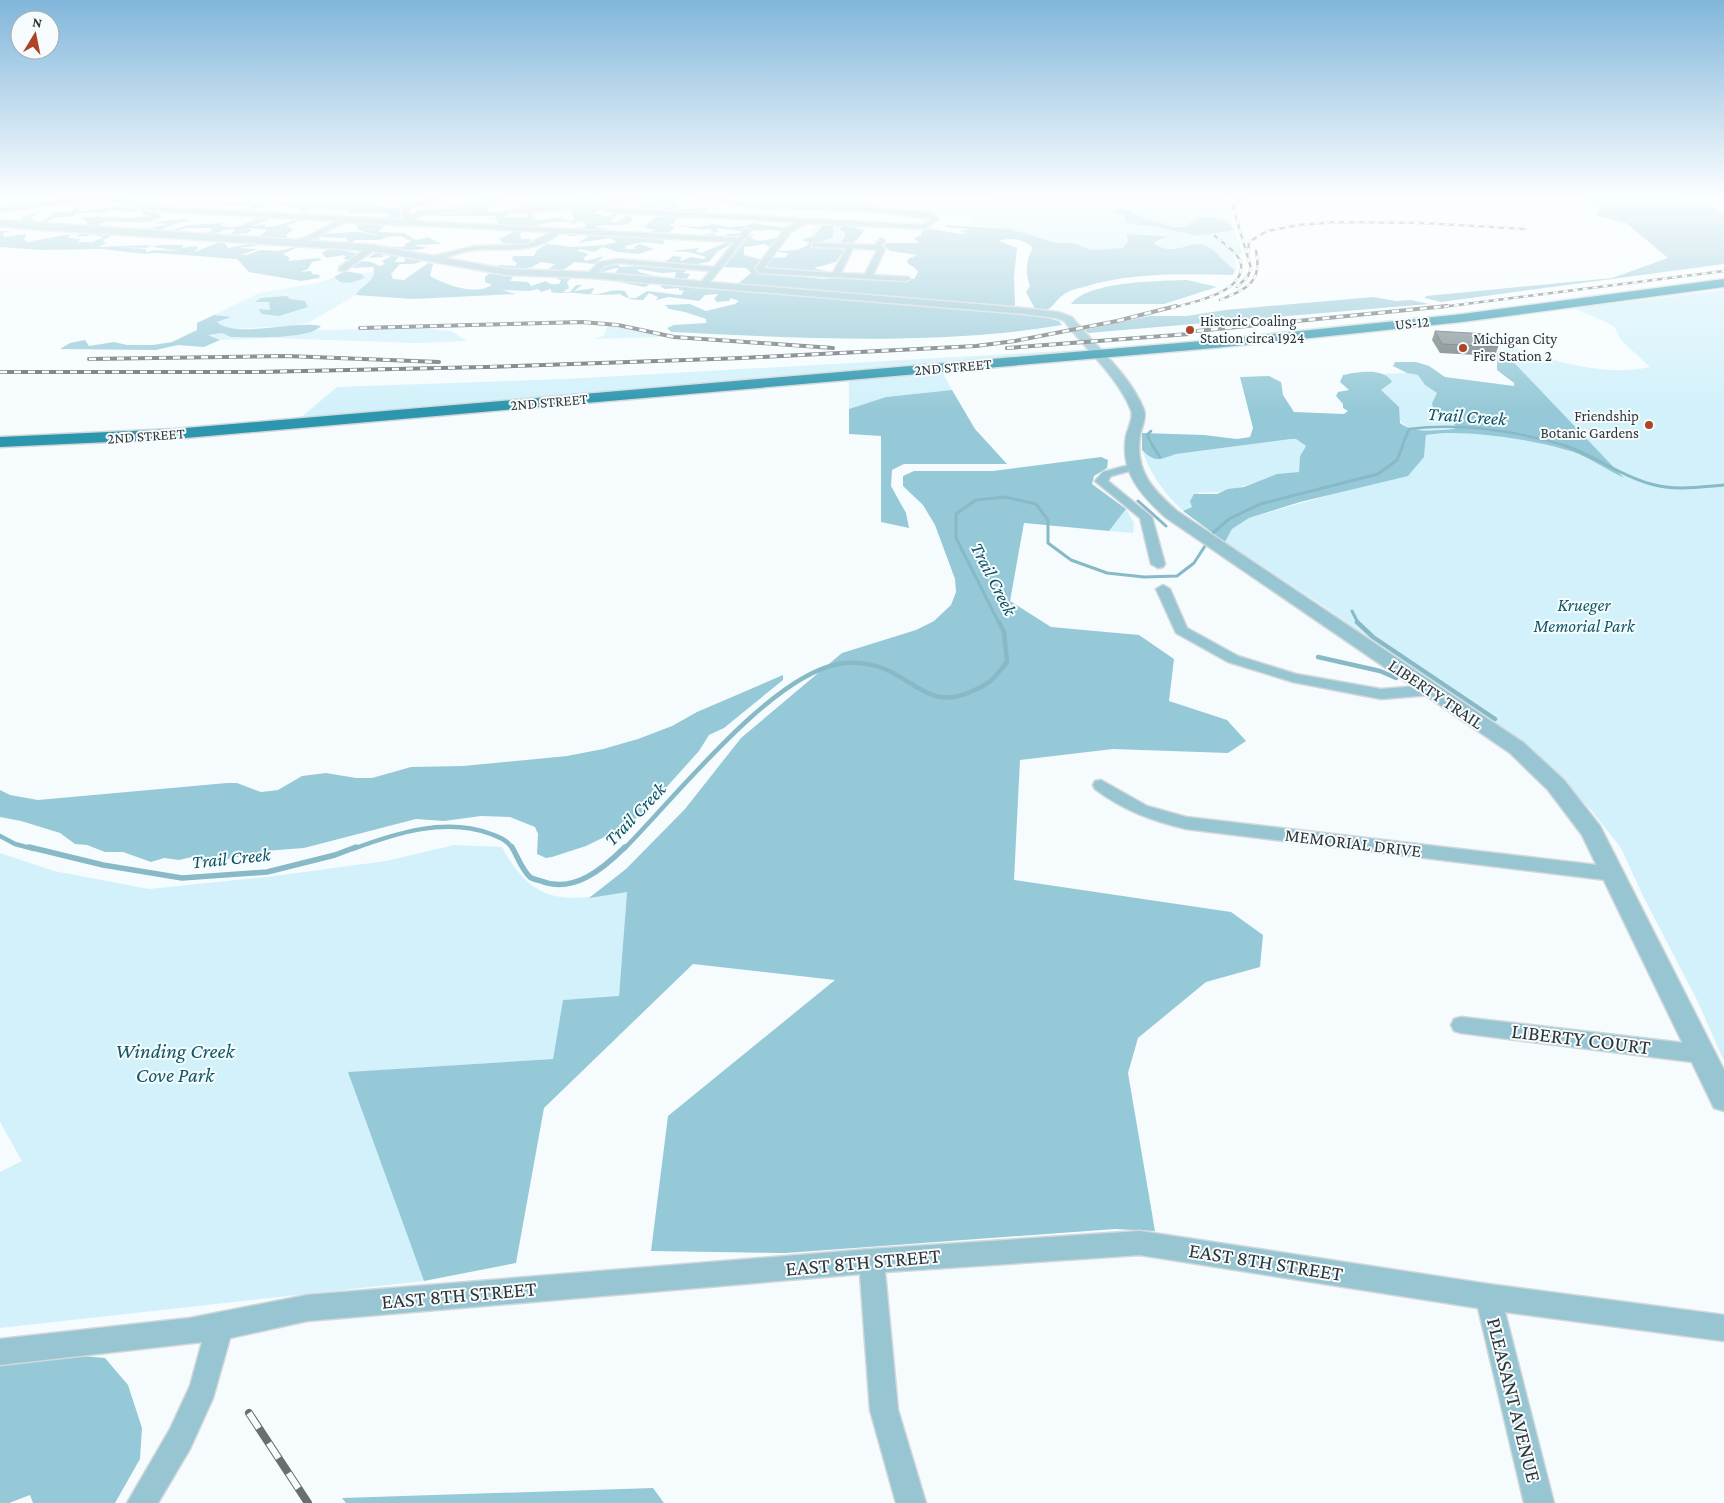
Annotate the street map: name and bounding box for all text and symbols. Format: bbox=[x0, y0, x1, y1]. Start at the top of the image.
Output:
north arrow bbox=[10, 10, 60, 60]
text: N bbox=[31, 13, 44, 31]
place label: Historic Coaling Station circa 1924 bbox=[1200, 313, 1304, 346]
street label: US-12 bbox=[1394, 313, 1430, 333]
marker: Historic Coaling Station circa 1924 bbox=[1184, 324, 1196, 336]
place label: Michigan City Fire Station 2 bbox=[1473, 331, 1557, 364]
marker: Michigan City Fire Station 2 bbox=[1457, 342, 1469, 354]
street label: 2ND STREET bbox=[914, 356, 992, 378]
street label: 2ND STREET bbox=[510, 391, 588, 413]
water label: Trail Creek bbox=[1427, 403, 1508, 429]
place label: Friendship Botanic Gardens bbox=[1541, 408, 1639, 441]
marker: Friendship Botanic Gardens bbox=[1643, 419, 1655, 431]
street label: 2ND STREET bbox=[107, 425, 185, 447]
water label: Trail Creek bbox=[967, 539, 1022, 620]
park label: Krueger Memorial Park bbox=[1532, 595, 1636, 636]
street label: LIBERTY TRAIL bbox=[1385, 655, 1487, 733]
water label: Trail Creek bbox=[600, 778, 670, 850]
street label: MEMORIAL DRIVE bbox=[1284, 825, 1423, 861]
water label: Trail Creek bbox=[191, 843, 272, 873]
street label: LIBERTY COURT bbox=[1510, 1019, 1652, 1060]
park label: Winding Creek Cove Park bbox=[115, 1039, 235, 1087]
street label: EAST 8TH STREET bbox=[1187, 1238, 1345, 1286]
street label: EAST 8TH STREET bbox=[784, 1243, 942, 1281]
street label: EAST 8TH STREET bbox=[380, 1276, 538, 1314]
street label: PLEASANT AVENUE bbox=[1482, 1315, 1546, 1485]

